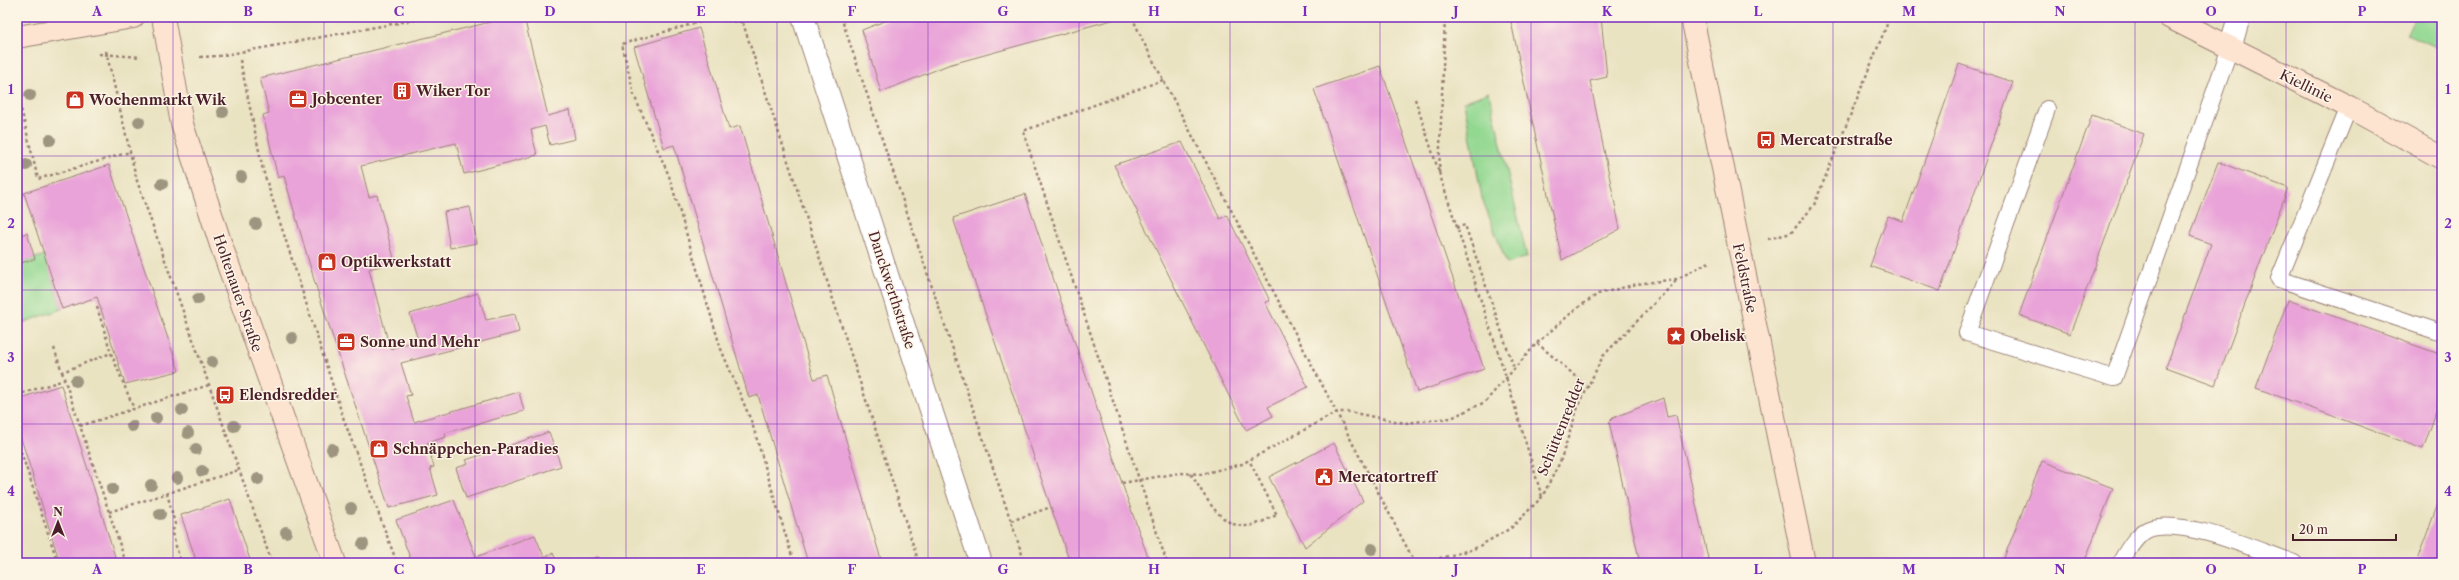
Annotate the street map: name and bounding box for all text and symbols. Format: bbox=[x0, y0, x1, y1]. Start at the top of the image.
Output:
text: A bbox=[91, 3, 103, 19]
text: B bbox=[243, 3, 253, 19]
text: C bbox=[394, 3, 404, 19]
text: D bbox=[544, 3, 556, 19]
text: E bbox=[696, 3, 706, 19]
text: F bbox=[848, 3, 857, 19]
text: G bbox=[997, 3, 1009, 19]
text: H bbox=[1148, 3, 1160, 19]
text: I bbox=[1302, 3, 1308, 19]
text: J bbox=[1451, 3, 1459, 19]
text: K bbox=[1602, 3, 1613, 19]
text: L bbox=[1754, 3, 1763, 19]
text: M bbox=[1902, 3, 1916, 19]
text: N bbox=[2054, 3, 2066, 19]
text: O bbox=[2205, 3, 2217, 19]
text: P bbox=[2358, 3, 2367, 19]
street label: Kiellinie bbox=[2277, 66, 2335, 107]
building icon: Wiker Tor bbox=[391, 80, 413, 102]
text: 1 bbox=[8, 81, 14, 97]
text: 1 bbox=[2445, 81, 2451, 97]
place label: Wiker Tor bbox=[415, 82, 490, 100]
office icon: Jobcenter bbox=[287, 88, 309, 110]
shop icon: Wochenmarkt Wik bbox=[64, 89, 86, 111]
place label: Jobcenter bbox=[309, 90, 382, 108]
place label: Wochenmarkt Wik bbox=[88, 91, 227, 109]
bus stop icon: Mercatorstraße bbox=[1755, 129, 1777, 151]
place label: Mercatorstraße bbox=[1780, 131, 1893, 149]
text: 2 bbox=[7, 215, 15, 231]
text: 2 bbox=[2444, 215, 2452, 231]
street label: Danckwerthstraße bbox=[864, 229, 920, 351]
street label: Holtenauer Straße bbox=[209, 232, 267, 354]
street label: Feldstraße bbox=[1729, 242, 1761, 315]
shop icon: Optikwerkstatt bbox=[316, 251, 338, 273]
place label: Optikwerkstatt bbox=[341, 253, 451, 271]
place icon: Obelisk bbox=[1665, 325, 1687, 347]
place label: Obelisk bbox=[1690, 327, 1746, 345]
office icon: Sonne und Mehr bbox=[335, 331, 357, 353]
place label: Sonne und Mehr bbox=[360, 333, 480, 351]
text: 3 bbox=[7, 349, 15, 365]
text: 3 bbox=[2444, 349, 2452, 365]
street label: Schüttenredder bbox=[1533, 375, 1589, 478]
bus stop icon: Elendsredder bbox=[214, 384, 236, 406]
place label: Elendsredder bbox=[239, 386, 337, 404]
shop icon: Schnäppchen-Paradies bbox=[368, 438, 390, 460]
place label: Schnäppchen-Paradies bbox=[393, 440, 559, 458]
public building icon: Mercatortreff bbox=[1313, 466, 1335, 488]
place label: Mercatortreff bbox=[1338, 468, 1438, 486]
text: 4 bbox=[7, 483, 15, 499]
text: 4 bbox=[2444, 483, 2452, 499]
north arrow bbox=[38, 502, 78, 542]
text: N bbox=[53, 505, 63, 519]
scale bar bbox=[2293, 516, 2396, 542]
text: 20 m bbox=[2299, 522, 2328, 537]
text: A bbox=[91, 561, 103, 577]
text: B bbox=[243, 561, 253, 577]
text: C bbox=[394, 561, 404, 577]
text: D bbox=[544, 561, 556, 577]
text: E bbox=[696, 561, 706, 577]
text: F bbox=[848, 561, 857, 577]
text: G bbox=[997, 561, 1009, 577]
text: H bbox=[1148, 561, 1160, 577]
text: I bbox=[1302, 561, 1308, 577]
text: J bbox=[1451, 561, 1459, 577]
text: K bbox=[1602, 561, 1613, 577]
text: L bbox=[1754, 561, 1763, 577]
text: M bbox=[1902, 561, 1916, 577]
text: N bbox=[2054, 561, 2066, 577]
text: O bbox=[2205, 561, 2217, 577]
text: P bbox=[2358, 561, 2367, 577]

